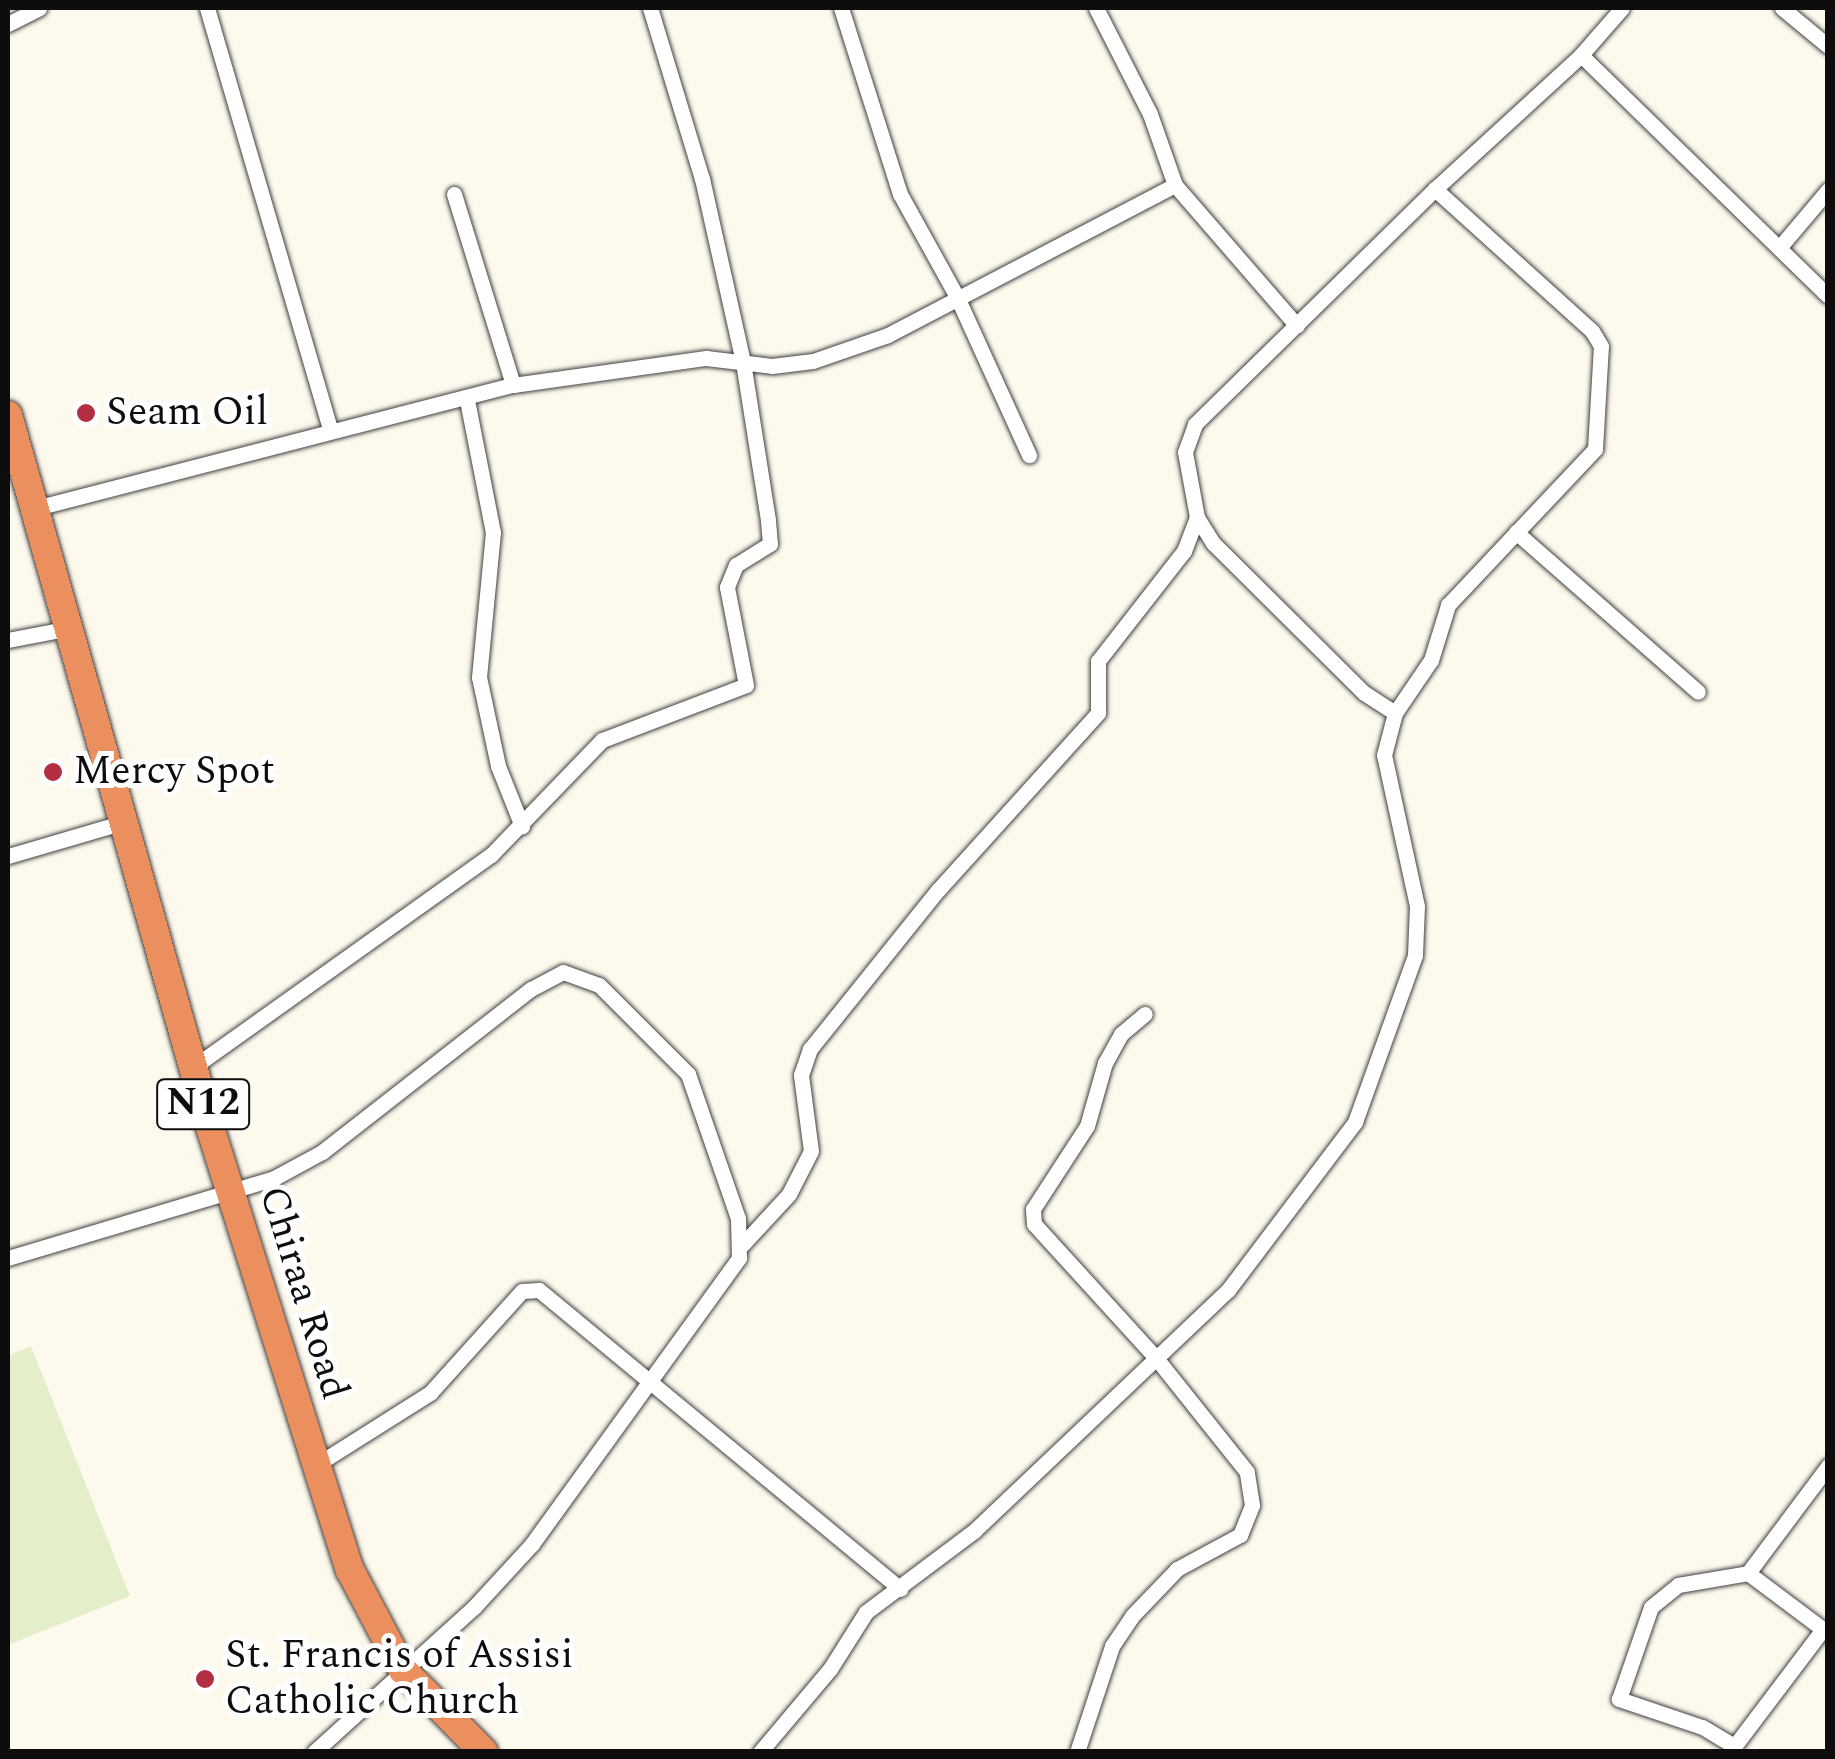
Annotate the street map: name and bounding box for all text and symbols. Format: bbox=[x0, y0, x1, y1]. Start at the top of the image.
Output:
place label: Seam Oil bbox=[106, 389, 268, 437]
marker: Seam Oil bbox=[75, 402, 97, 424]
place label: Mercy Spot bbox=[73, 748, 275, 796]
marker: Mercy Spot bbox=[42, 761, 64, 783]
road number: N12 bbox=[156, 1071, 250, 1137]
street label: Chiraa Road bbox=[248, 1181, 358, 1405]
place label: St. Francis of Assisi Catholic Church bbox=[225, 1632, 574, 1726]
marker: St. Francis of Assisi Catholic Church bbox=[194, 1668, 216, 1690]

